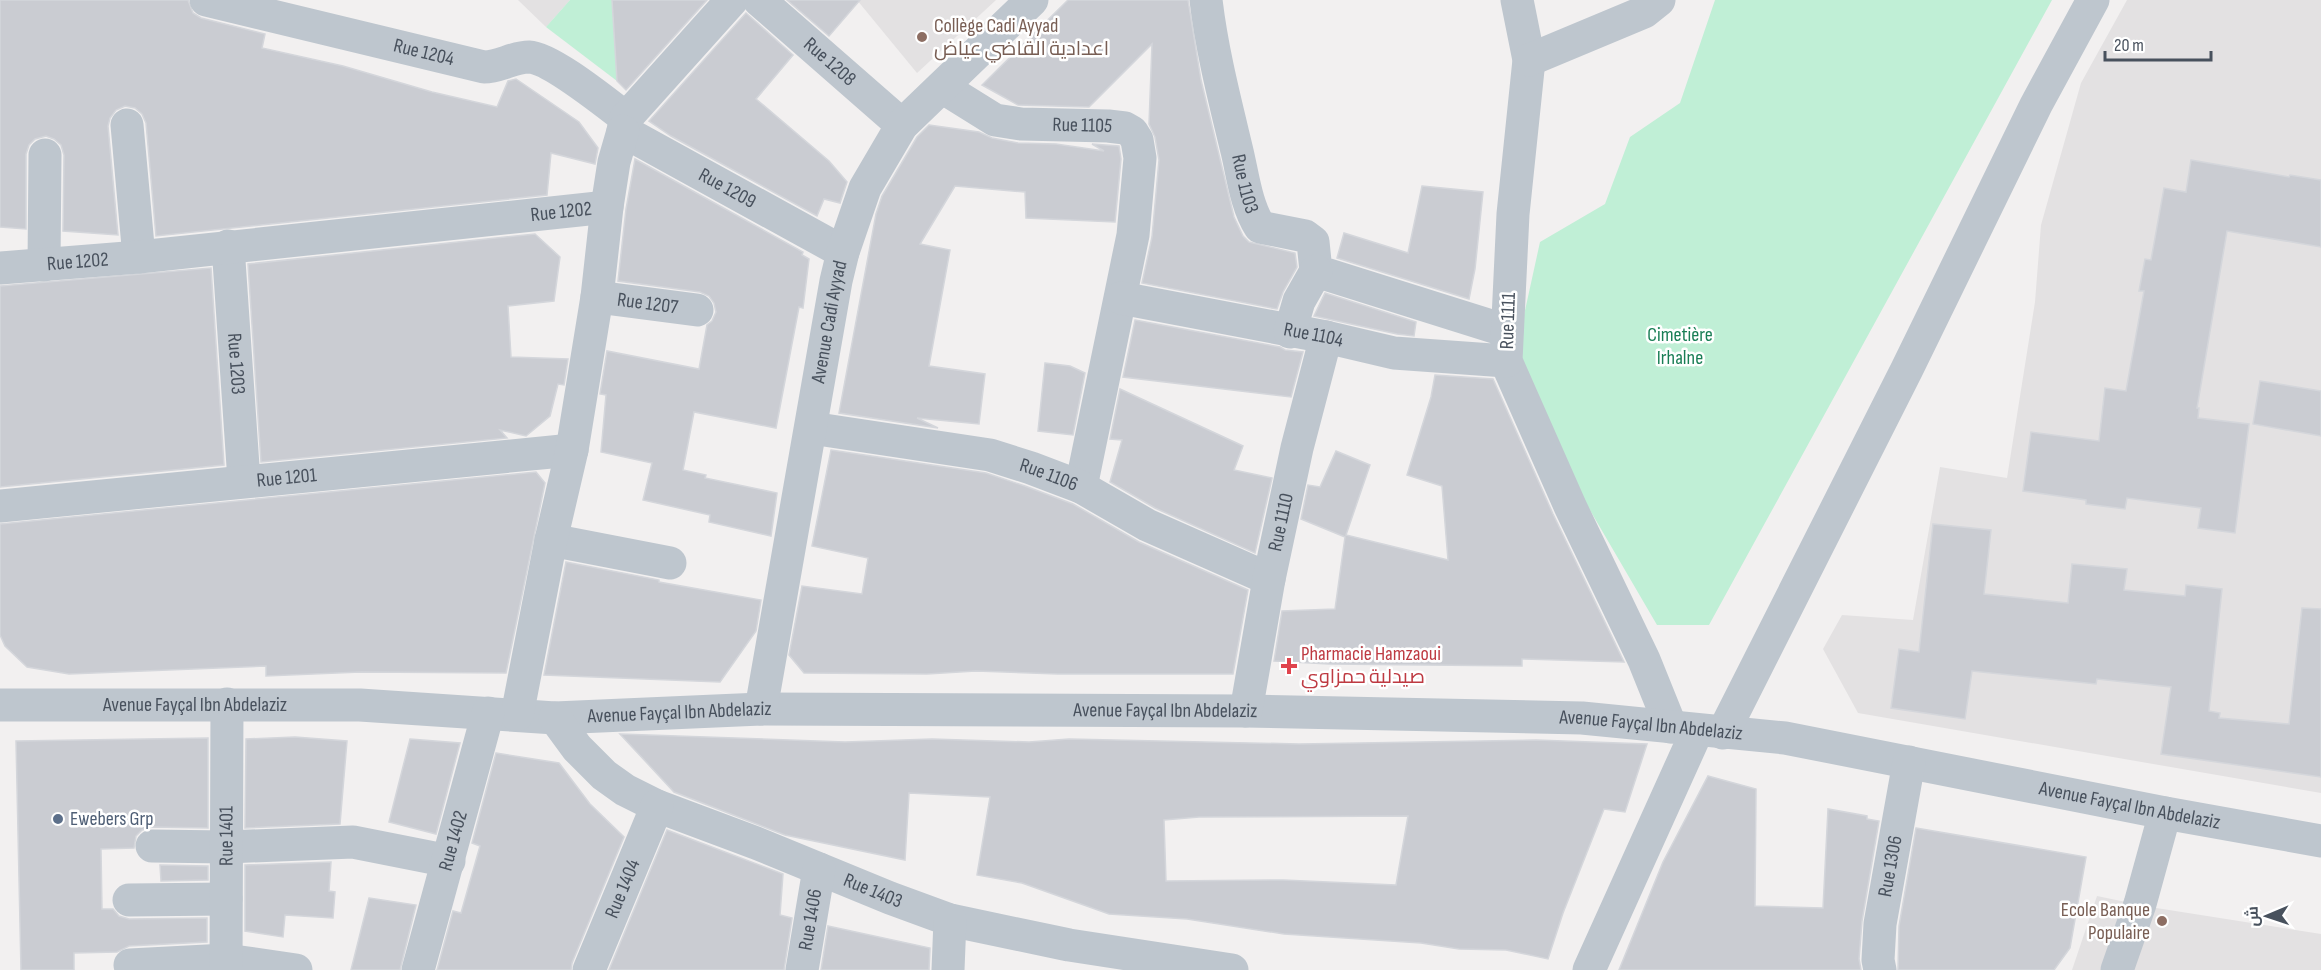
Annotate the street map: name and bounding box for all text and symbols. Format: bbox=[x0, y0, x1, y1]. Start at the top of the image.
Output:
place label: Collège Cadi Ayyad اعدادية القاضي عياض bbox=[934, 14, 1109, 63]
scale bar bbox=[2105, 24, 2212, 62]
marker: Collège Cadi Ayyad اعدادية القاضي عياض bbox=[915, 30, 929, 44]
street label: Rue 1208 bbox=[799, 32, 861, 91]
street label: Rue 1204 bbox=[391, 34, 457, 71]
text: 20 m bbox=[2114, 35, 2144, 56]
street label: Rue 1105 bbox=[1052, 113, 1114, 138]
street label: Rue 1103 bbox=[1226, 152, 1264, 217]
street label: Rue 1209 bbox=[694, 163, 760, 214]
street label: Rue 1202 bbox=[529, 197, 593, 227]
street label: Rue 1202 bbox=[46, 247, 109, 276]
street label: Avenue Cadi Ayyad bbox=[806, 258, 852, 386]
street label: Rue 1207 bbox=[616, 288, 679, 319]
street label: Rue 1111 bbox=[1495, 292, 1521, 350]
street label: Rue 1104 bbox=[1282, 317, 1346, 353]
park label: Cimetière Irhalne bbox=[1647, 323, 1713, 370]
street label: Rue 1203 bbox=[222, 332, 250, 395]
street label: Rue 1106 bbox=[1017, 453, 1081, 497]
street label: Rue 1201 bbox=[255, 463, 318, 493]
street label: Rue 1110 bbox=[1263, 491, 1299, 554]
place label: Pharmacie Hamzaoui صيدلية حمزاوي bbox=[1301, 642, 1441, 692]
marker: Pharmacie Hamzaoui صيدلية حمزاوي bbox=[1282, 659, 1296, 673]
street label: Avenue Fayçal Ibn Abdelaziz bbox=[102, 693, 287, 717]
street label: Avenue Fayçal Ibn Abdelaziz bbox=[586, 697, 771, 729]
street label: Avenue Fayçal Ibn Abdelaziz bbox=[1072, 698, 1258, 723]
street label: Avenue Fayçal Ibn Abdelaziz bbox=[1558, 706, 1744, 746]
street label: Avenue Fayçal Ibn Abdelaziz bbox=[2036, 776, 2222, 835]
street label: Rue 1401 bbox=[214, 806, 239, 866]
place label: Ewebers Grp bbox=[70, 807, 154, 831]
street label: Rue 1402 bbox=[434, 808, 473, 873]
marker: Ewebers Grp bbox=[51, 812, 65, 826]
street label: Rue 1306 bbox=[1873, 834, 1908, 899]
street label: Rue 1404 bbox=[600, 856, 646, 922]
street label: Rue 1403 bbox=[840, 868, 906, 913]
north arrow bbox=[2237, 886, 2297, 946]
street label: Rue 1406 bbox=[793, 887, 827, 952]
place label: Ecole Banque Populaire bbox=[2061, 898, 2150, 945]
text: ش bbox=[2244, 906, 2263, 927]
marker: Ecole Banque Populaire bbox=[2155, 914, 2169, 928]

